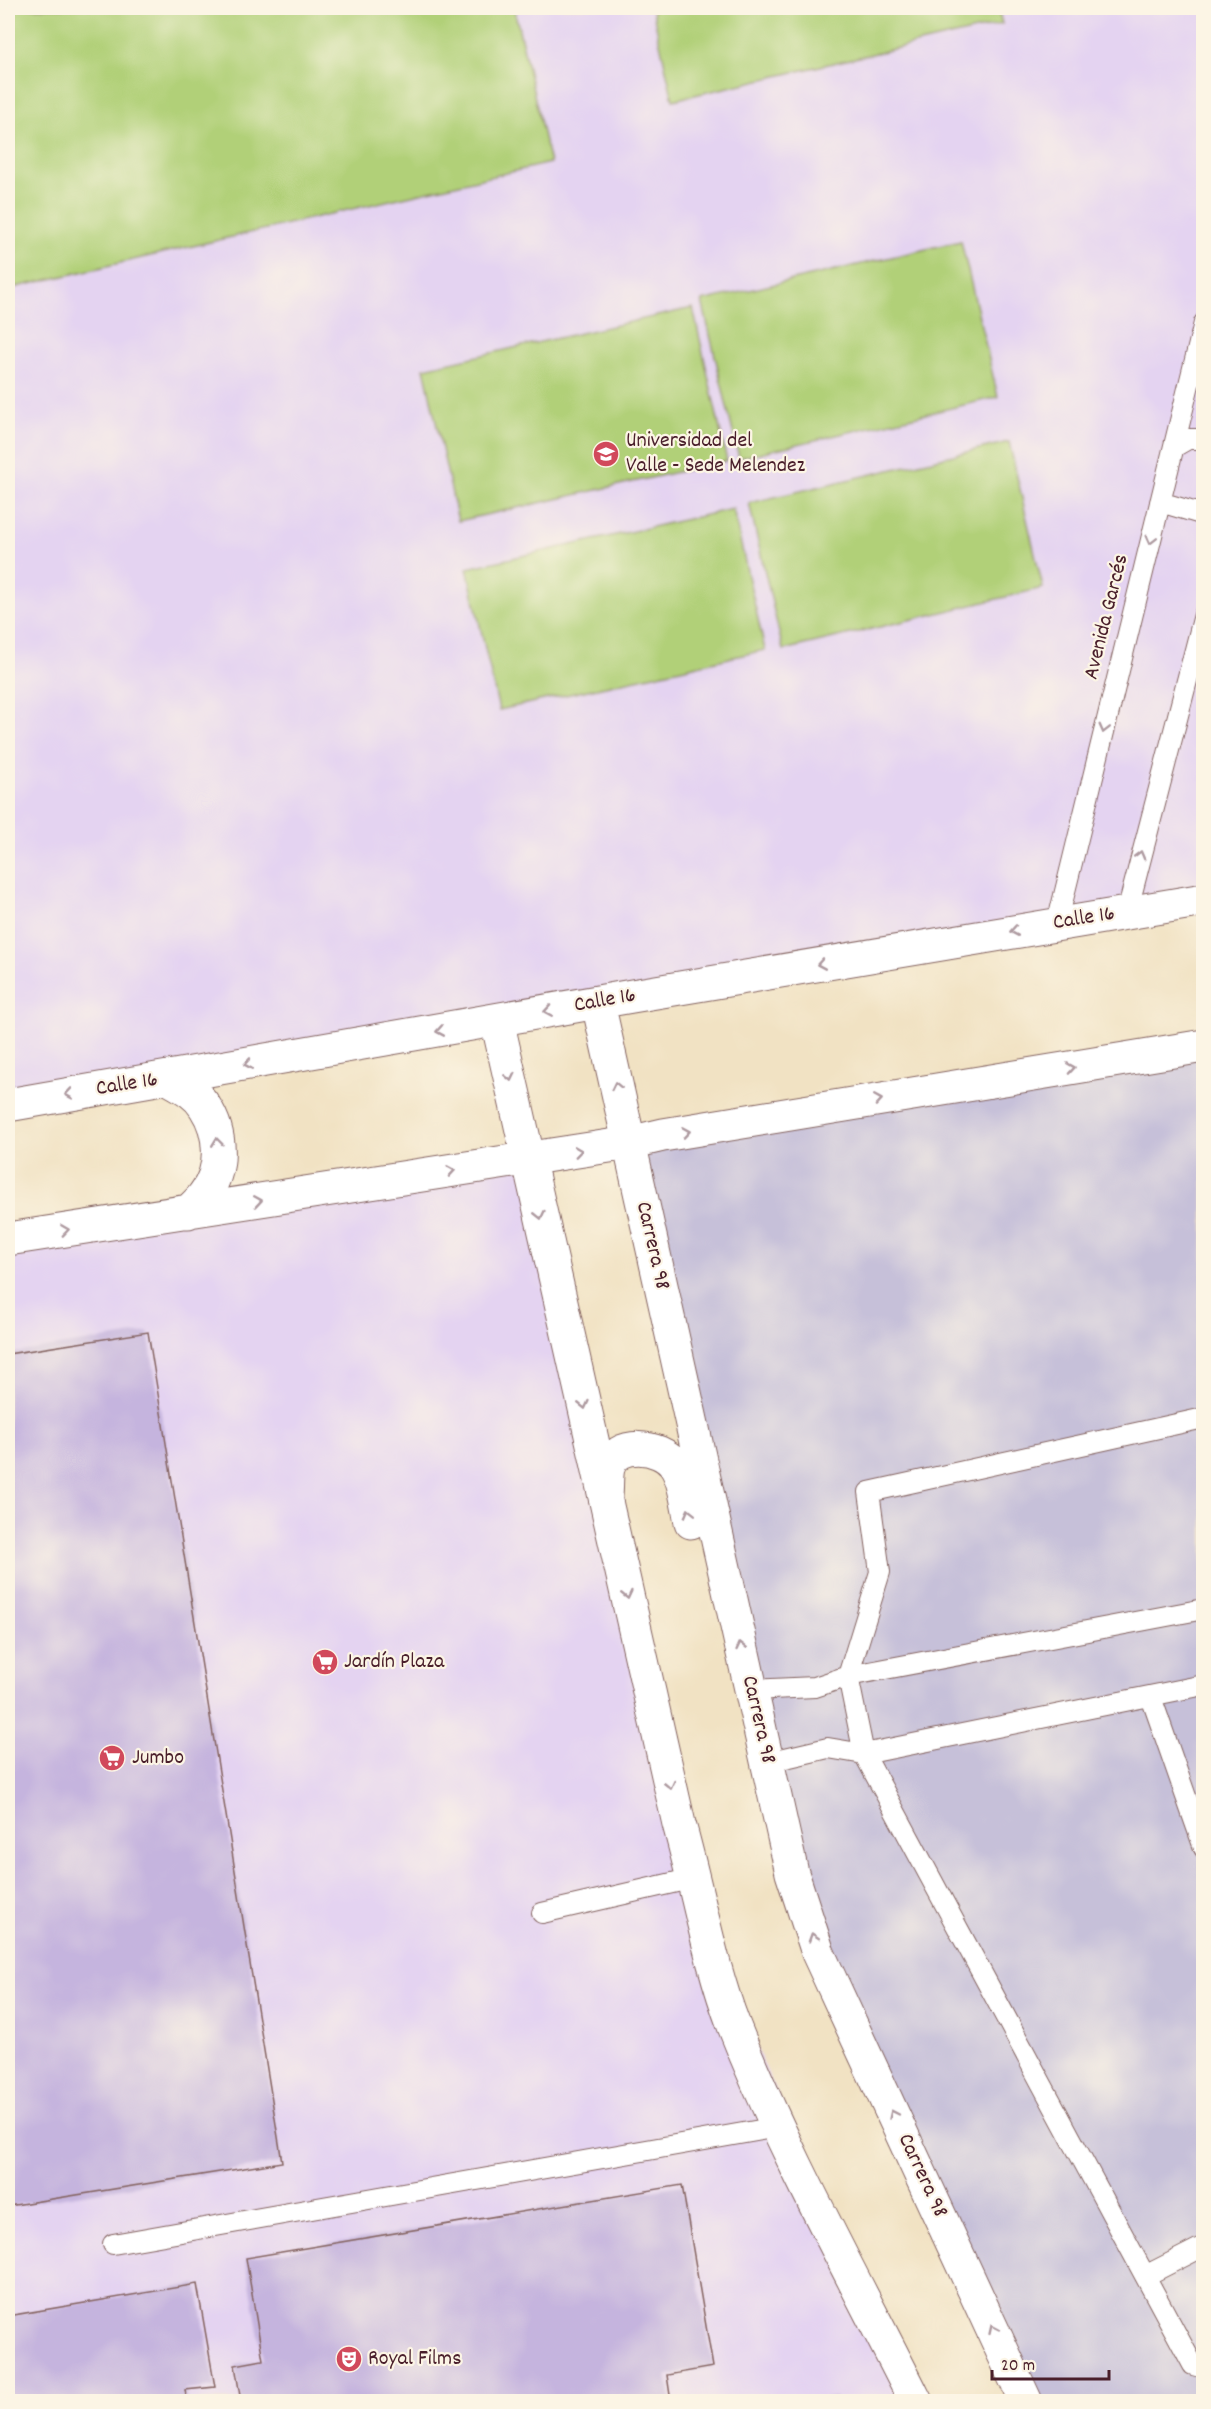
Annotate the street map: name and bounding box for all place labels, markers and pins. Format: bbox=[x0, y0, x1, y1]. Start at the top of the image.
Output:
place label: Universidad del Valle - Sede Melendez bbox=[626, 426, 806, 482]
school or university icon: Universidad del Valle - Sede Melendez bbox=[591, 439, 621, 469]
supermarket icon: Jardín Plaza bbox=[310, 1647, 340, 1677]
place label: Jardín Plaza bbox=[344, 1647, 445, 1678]
supermarket icon: Jumbo bbox=[97, 1743, 127, 1773]
place label: Jumbo bbox=[132, 1743, 184, 1774]
theatre icon: Royal Films bbox=[334, 2344, 364, 2374]
place label: Royal Films bbox=[368, 2344, 461, 2375]

